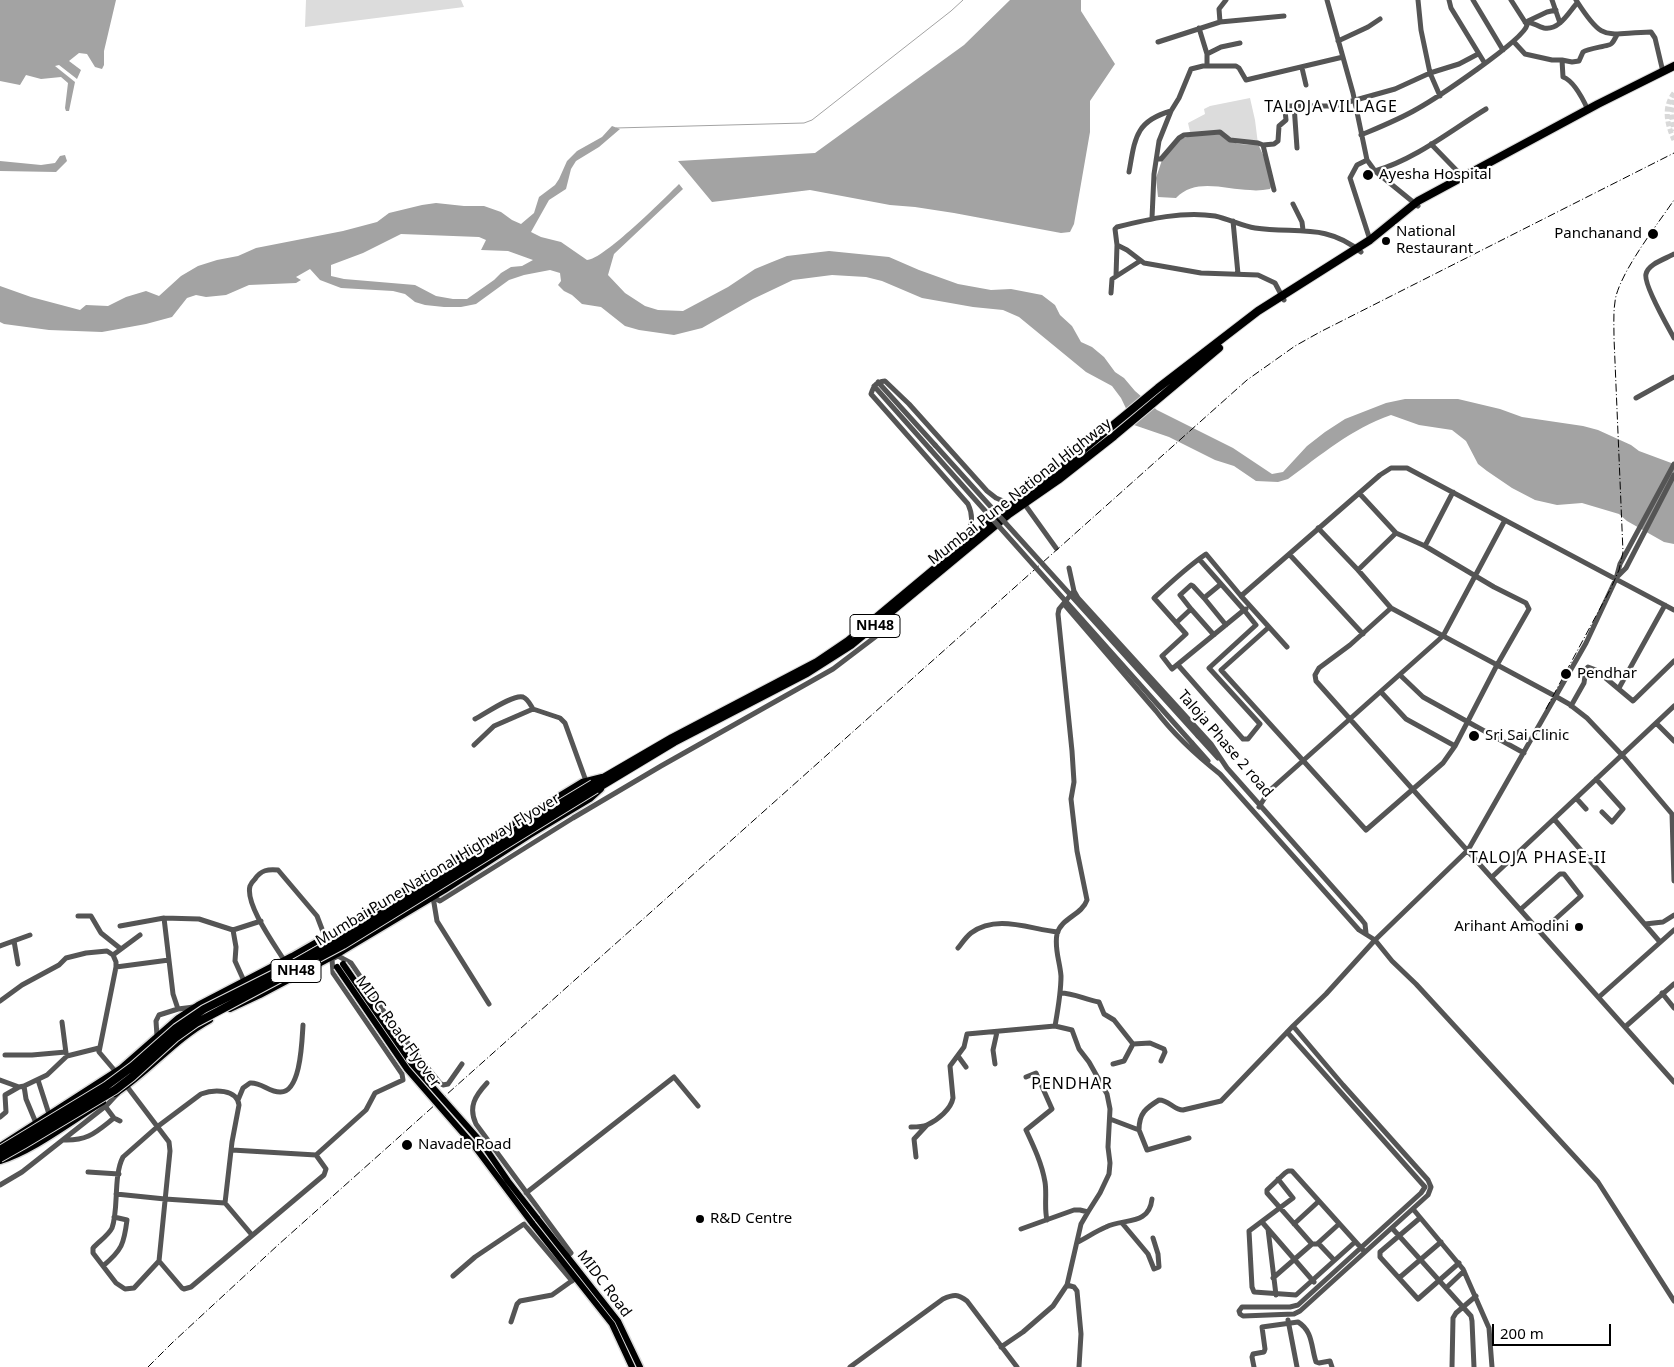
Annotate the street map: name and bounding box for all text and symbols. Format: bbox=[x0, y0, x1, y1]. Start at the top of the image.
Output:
district label: TALOJA VILLAGE bbox=[1262, 97, 1400, 117]
place label: Ayesha Hospital bbox=[1379, 166, 1492, 184]
marker: Ayesha Hospital bbox=[1361, 168, 1375, 182]
place label: National Restaurant bbox=[1396, 223, 1473, 258]
place label: Panchanand bbox=[1554, 225, 1642, 243]
marker: Panchanand bbox=[1646, 227, 1660, 241]
marker: National Restaurant bbox=[1380, 235, 1392, 247]
street label: Mumbai Pune National Highway bbox=[925, 415, 1115, 569]
road number: NH48 bbox=[850, 614, 900, 638]
place label: Pendhar bbox=[1577, 665, 1637, 683]
marker: Pendhar bbox=[1559, 667, 1573, 681]
street label: Taloja Phase 2 road bbox=[1174, 687, 1276, 801]
place label: Sri Sai Clinic bbox=[1485, 727, 1569, 745]
marker: Sri Sai Clinic bbox=[1467, 729, 1481, 743]
street label: Mumbai Pune National Highway Flyover bbox=[313, 790, 563, 950]
district label: TALOJA PHASE-II bbox=[1467, 848, 1609, 868]
place label: Arihant Amodini bbox=[1454, 918, 1569, 936]
marker: Arihant Amodini bbox=[1573, 921, 1585, 933]
road number: NH48 bbox=[271, 959, 321, 982]
street label: MIDC Road Flyover bbox=[352, 973, 444, 1091]
district label: PENDHAR bbox=[1030, 1074, 1114, 1094]
place label: Navade Road bbox=[418, 1136, 511, 1154]
marker: Navade Road bbox=[400, 1138, 414, 1152]
place label: R&D Centre bbox=[710, 1210, 792, 1228]
marker: R&D Centre bbox=[694, 1213, 706, 1225]
street label: MIDC Road bbox=[573, 1247, 635, 1321]
scale bar bbox=[1494, 1314, 1613, 1346]
text: 200 m bbox=[1500, 1323, 1544, 1343]

